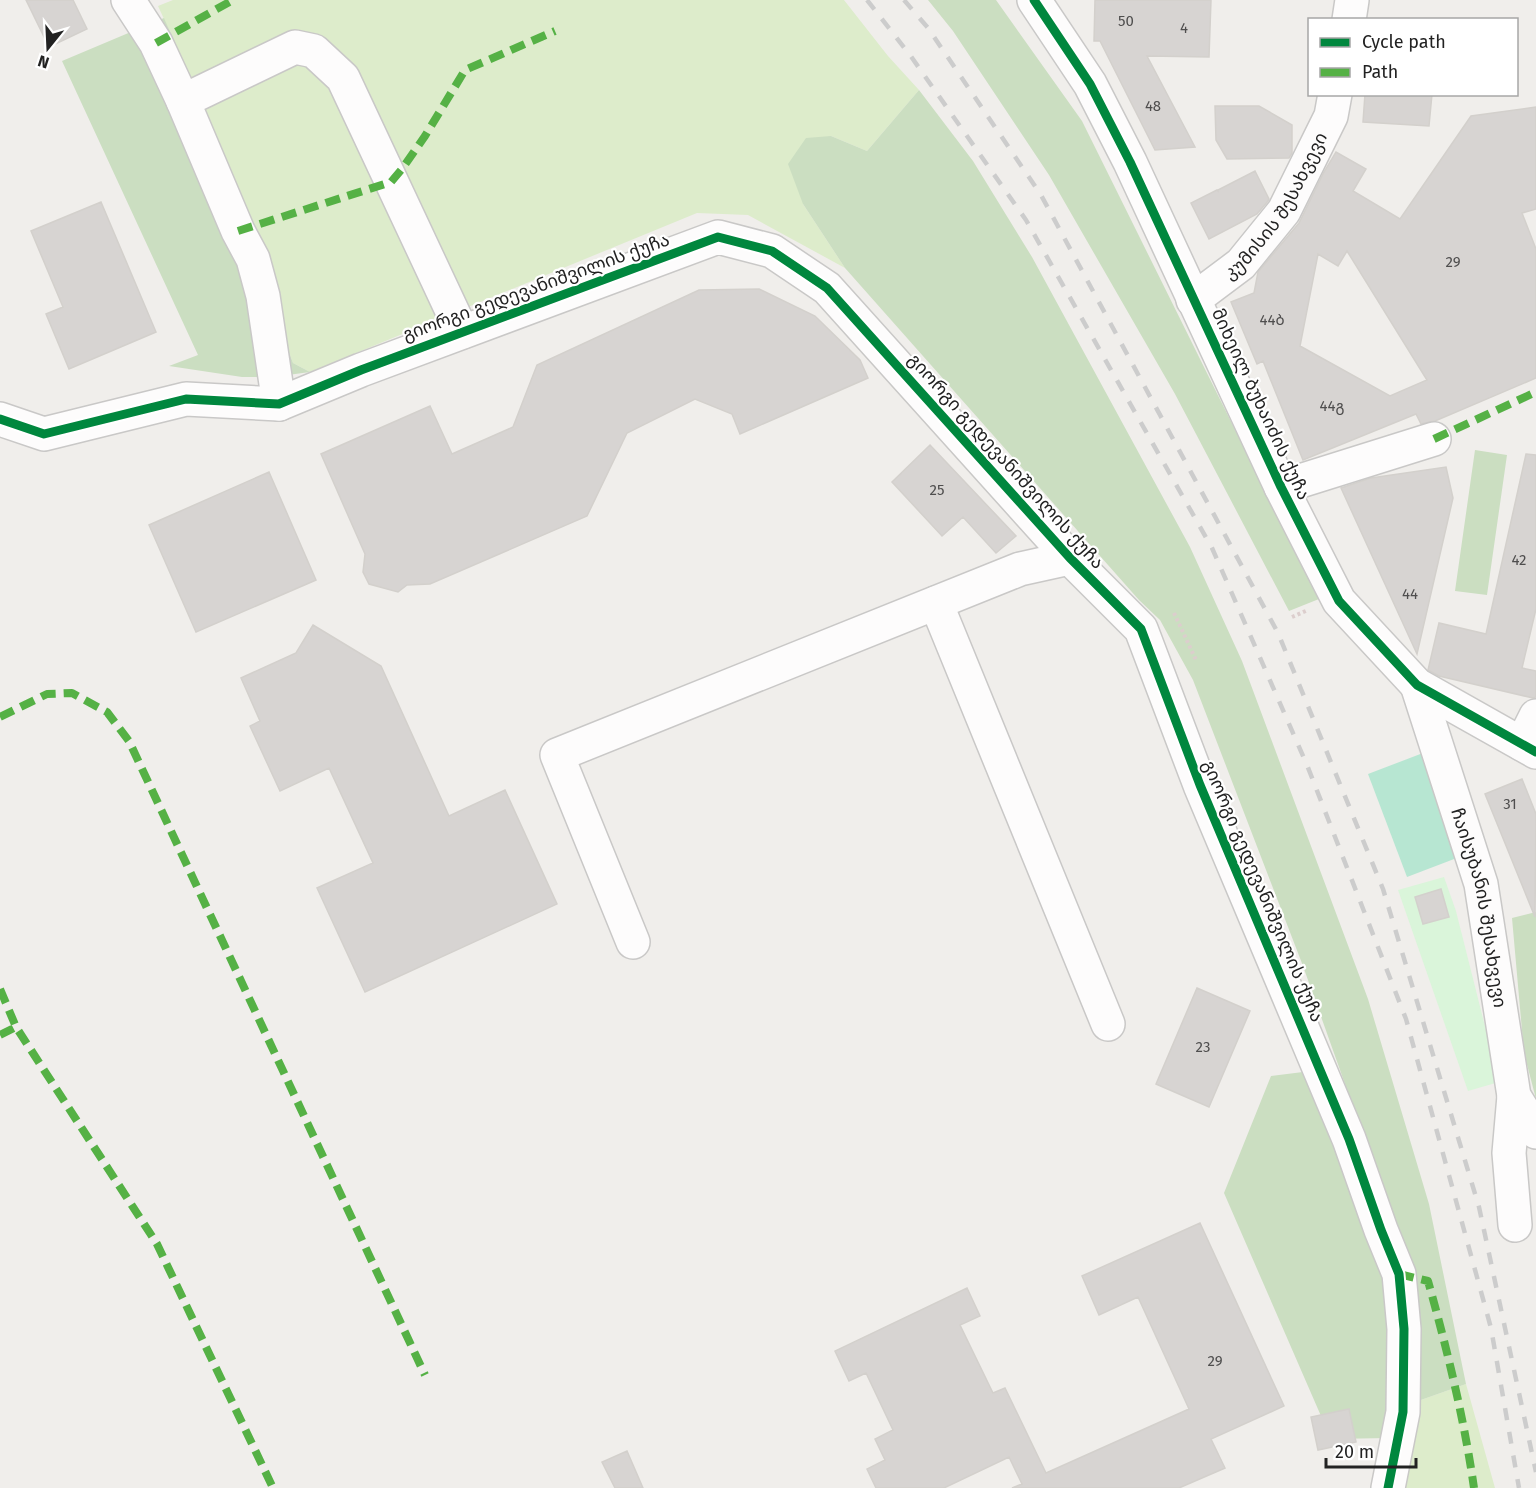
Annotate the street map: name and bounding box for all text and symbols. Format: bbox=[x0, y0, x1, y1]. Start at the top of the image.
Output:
house number: 50 bbox=[1118, 12, 1134, 30]
north arrow bbox=[18, 18, 78, 78]
legend bbox=[1308, 18, 1518, 96]
house number: 4 bbox=[1180, 19, 1188, 37]
text: Cycle path bbox=[1362, 31, 1446, 53]
text: N bbox=[36, 51, 51, 72]
text: Path bbox=[1362, 61, 1398, 83]
house number: 48 bbox=[1145, 97, 1161, 115]
street label: კუმისის შესახვევი bbox=[1219, 129, 1332, 284]
street label: გიორგი გედევანიშვილის ქუჩა bbox=[399, 228, 673, 346]
house number: 29 bbox=[1445, 253, 1461, 271]
street label: მიხეილ ბუხაიძის ქუჩა bbox=[1207, 305, 1315, 503]
house number: 44ბ bbox=[1259, 311, 1285, 329]
street label: გიორგი გედევანიშვილის ქუჩა bbox=[903, 349, 1109, 573]
house number: 44გ bbox=[1320, 397, 1345, 415]
house number: 25 bbox=[930, 481, 944, 499]
house number: 42 bbox=[1511, 551, 1527, 569]
house number: 44 bbox=[1402, 585, 1418, 603]
street label: გიორგი გედევანიშვილის ქუჩა bbox=[1198, 757, 1328, 1025]
house number: 31 bbox=[1503, 795, 1517, 813]
street label: ჩაისუბანის შესახვევი bbox=[1446, 805, 1511, 1009]
house number: 23 bbox=[1196, 1038, 1210, 1056]
house number: 29 bbox=[1207, 1352, 1223, 1370]
scale bar bbox=[1326, 1431, 1416, 1469]
text: 20 m bbox=[1335, 1441, 1374, 1463]

